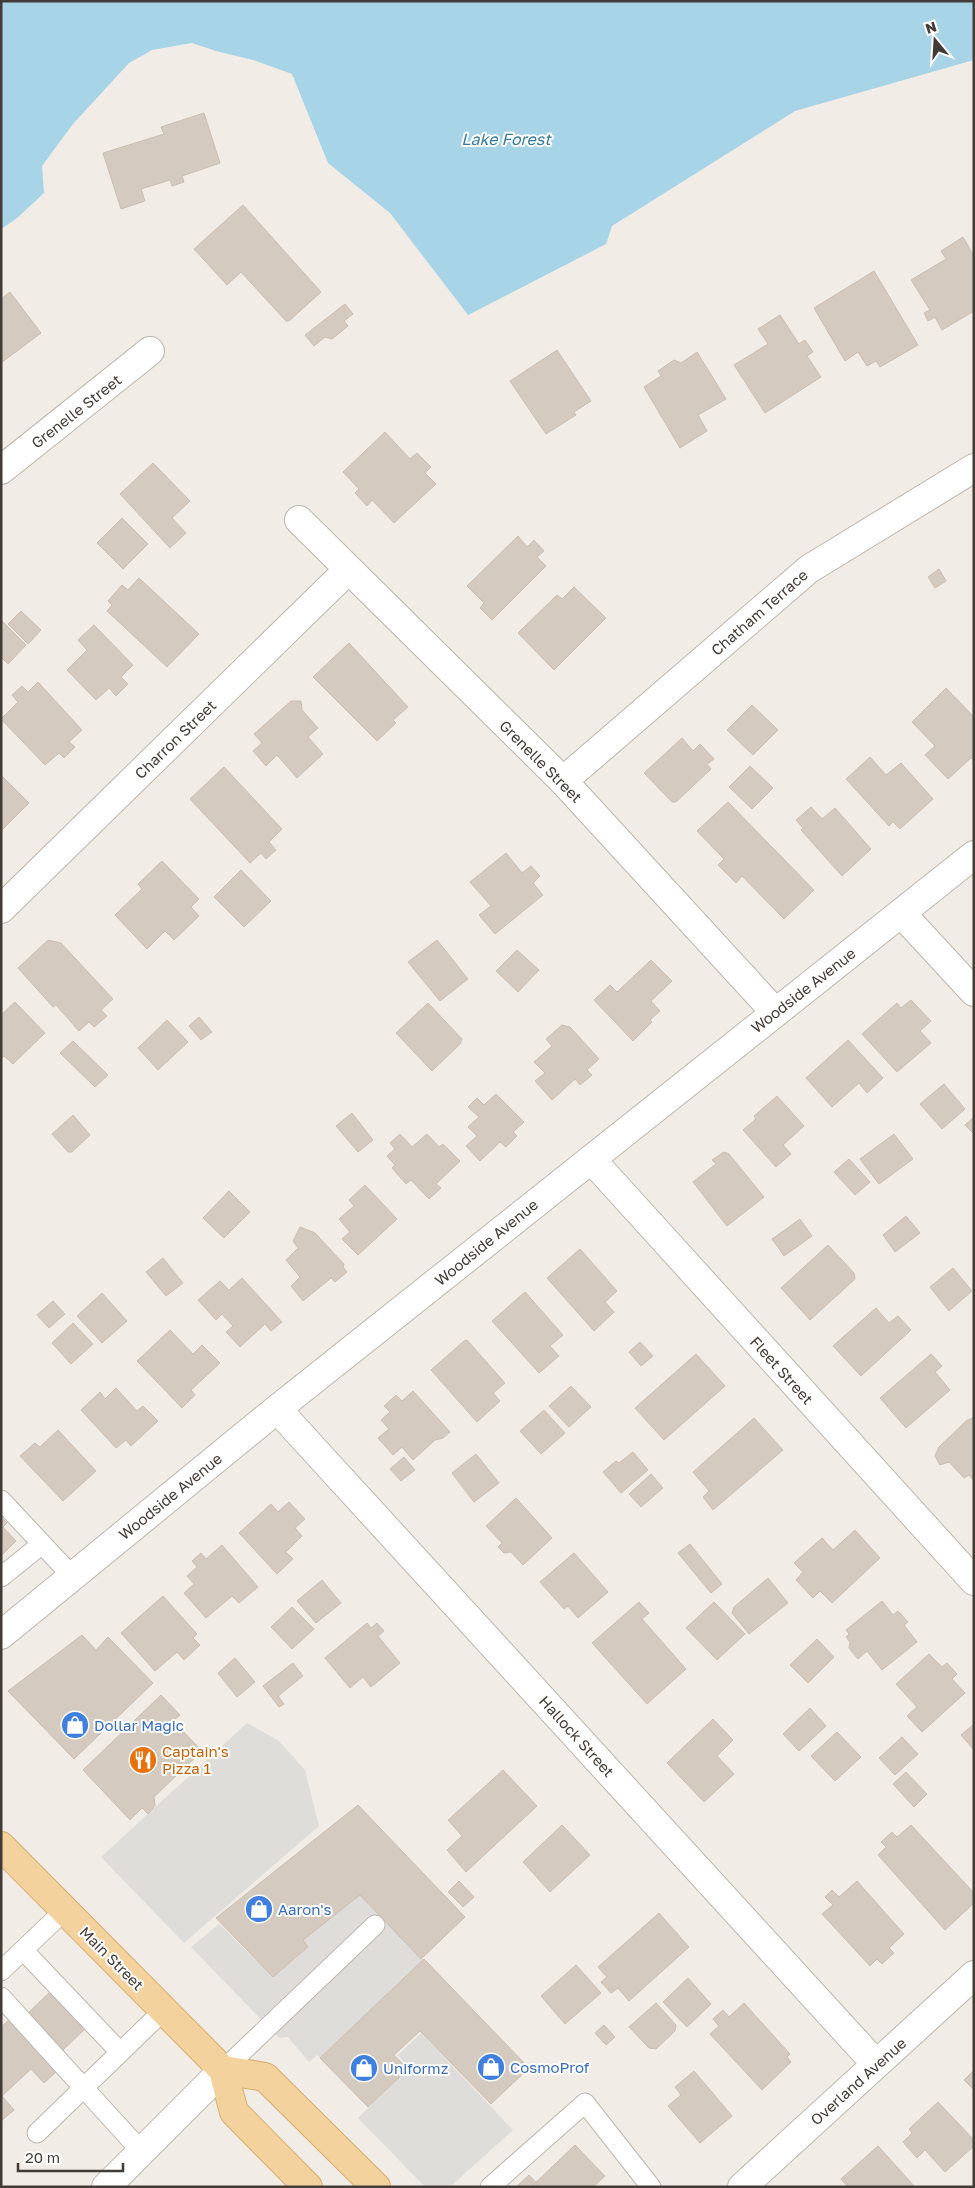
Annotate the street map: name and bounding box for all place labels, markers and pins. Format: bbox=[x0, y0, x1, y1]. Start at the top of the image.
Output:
shop icon: Dollar Magic bbox=[60, 1710, 90, 1740]
place label: Dollar Magic bbox=[94, 1716, 184, 1734]
place label: Captain's Pizza 1 bbox=[162, 1742, 229, 1777]
restaurant icon: Captain's Pizza 1 bbox=[128, 1745, 158, 1775]
shop icon: Aaron's bbox=[244, 1894, 274, 1924]
place label: Aaron's bbox=[278, 1900, 332, 1918]
shop icon: CosmoProf bbox=[476, 2052, 506, 2082]
shop icon: Uniformz bbox=[349, 2053, 379, 2083]
place label: CosmoProf bbox=[510, 2058, 590, 2076]
place label: Uniformz bbox=[383, 2059, 449, 2077]

